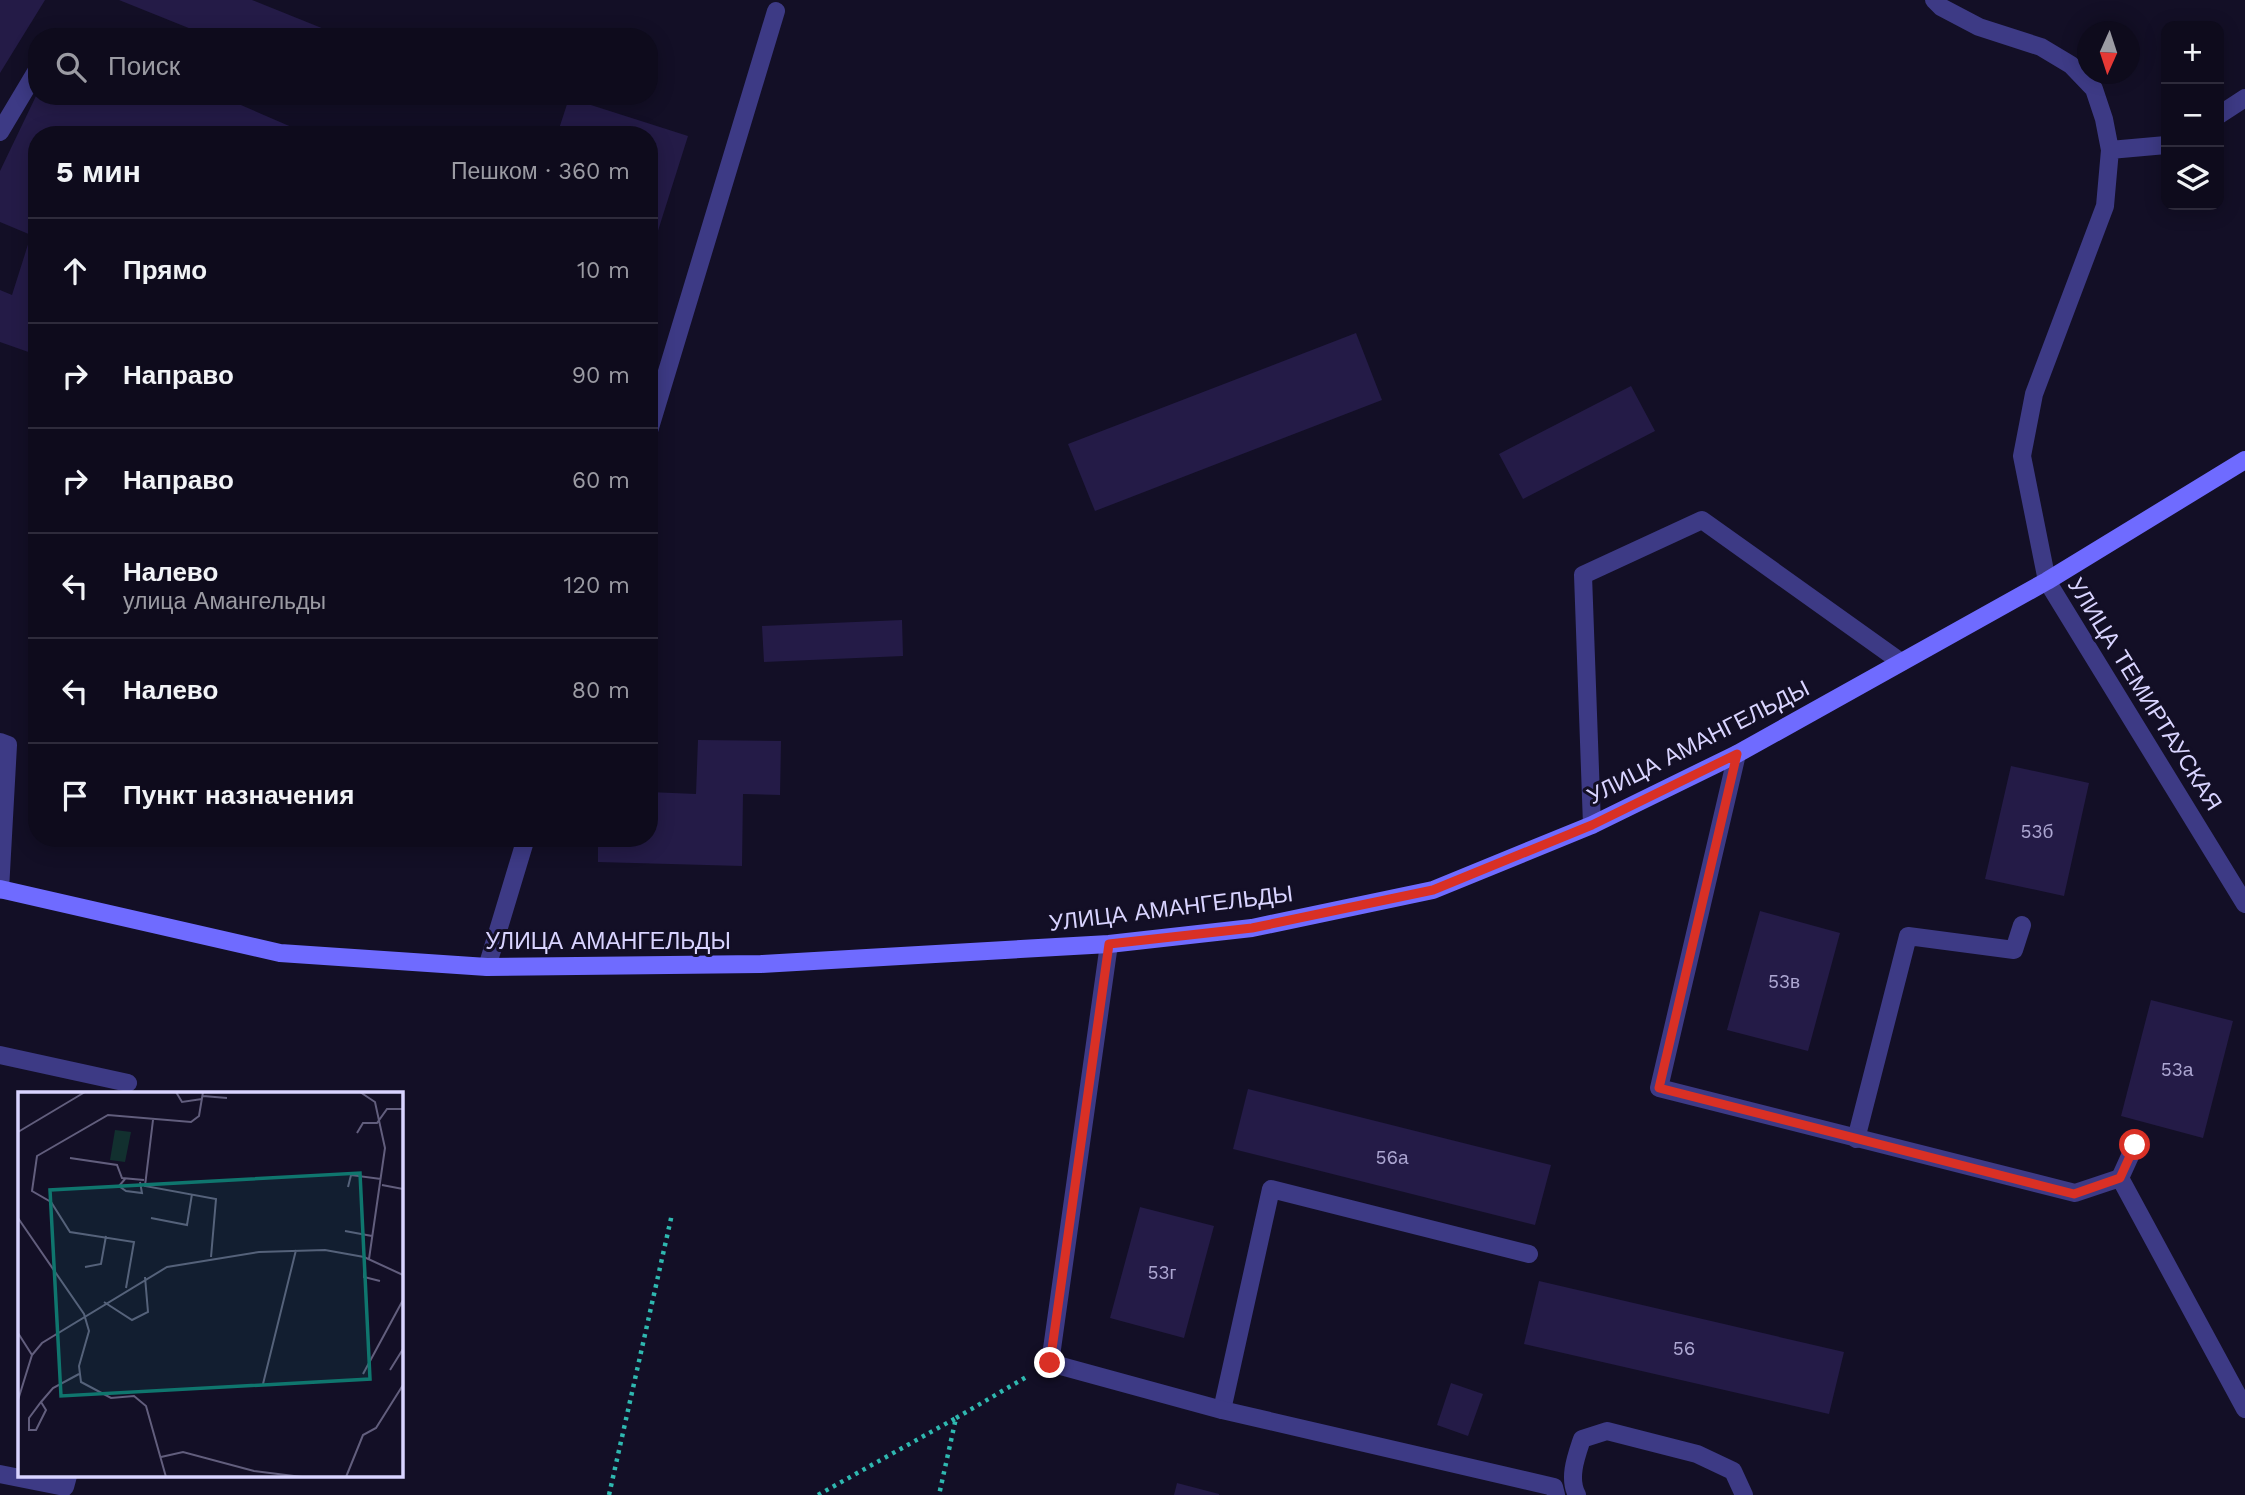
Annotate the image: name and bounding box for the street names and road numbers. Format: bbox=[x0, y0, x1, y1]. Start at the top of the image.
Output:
street label: УЛИЦА ТЕМИРТАУСКАЯ bbox=[2062, 573, 2227, 816]
street label: УЛИЦА АМАНГЕЛЬДЫ bbox=[1583, 675, 1814, 810]
street label: УЛИЦА АМАНГЕЛЬДЫ bbox=[1048, 880, 1295, 937]
street label: УЛИЦА АМАНГЕЛЬДЫ bbox=[485, 928, 731, 955]

